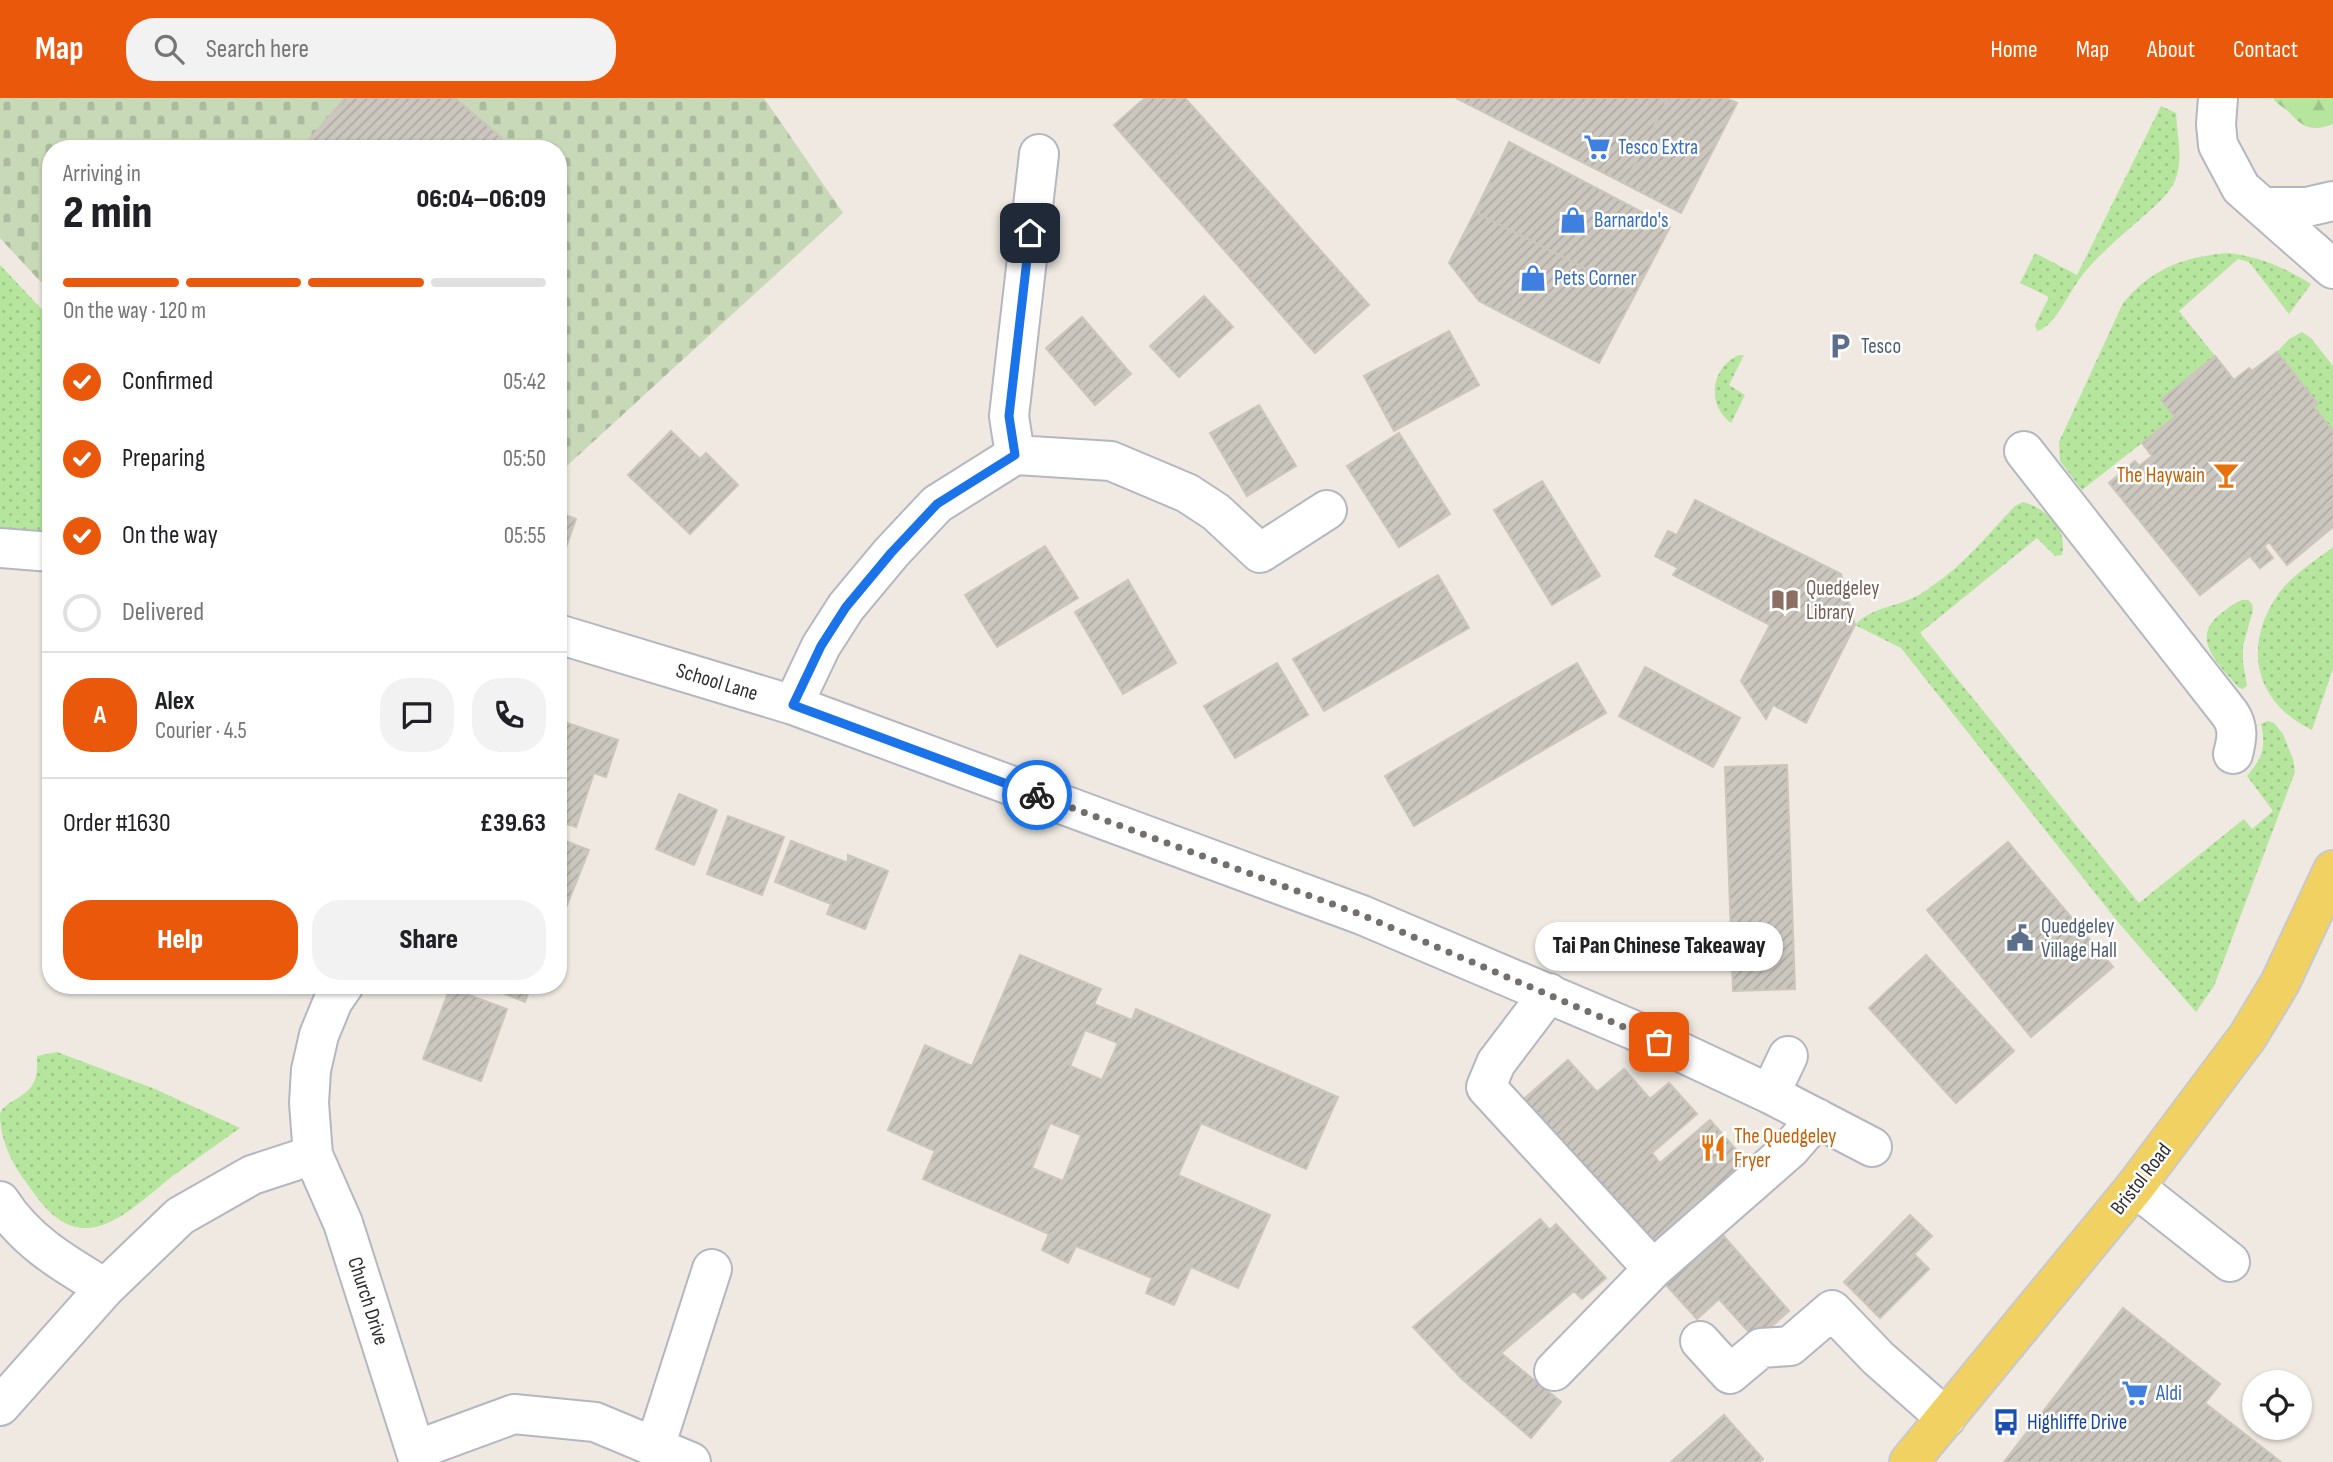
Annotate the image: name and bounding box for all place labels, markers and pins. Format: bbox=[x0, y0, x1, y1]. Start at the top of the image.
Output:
supermarket icon: Tesco Extra bbox=[1582, 132, 1612, 162]
place label: Tesco Extra bbox=[1618, 135, 1698, 160]
pin bbox=[1000, 203, 1060, 263]
shop icon: Barnardo's bbox=[1558, 205, 1588, 235]
place label: Barnardo's bbox=[1594, 208, 1669, 233]
shop icon: Pets Corner bbox=[1518, 263, 1548, 293]
place label: Pets Corner bbox=[1554, 266, 1637, 291]
parking icon: Tesco bbox=[1825, 331, 1855, 361]
place label: Tesco bbox=[1861, 334, 1901, 359]
bar icon: The Haywain bbox=[2211, 460, 2241, 490]
place label: The Haywain bbox=[2117, 463, 2205, 488]
place label: Quedgeley Library bbox=[1806, 576, 1879, 625]
library icon: Quedgeley Library bbox=[1770, 585, 1800, 615]
place label: Quedgeley Village Hall bbox=[2041, 914, 2117, 963]
callout: Tai Pan Chinese Takeaway bbox=[1535, 923, 1783, 972]
public building icon: Quedgeley Village Hall bbox=[2005, 923, 2035, 953]
pin bbox=[1629, 1012, 1689, 1072]
place label: The Quedgeley Fryer bbox=[1734, 1124, 1836, 1173]
restaurant icon: The Quedgeley Fryer bbox=[1698, 1133, 1728, 1163]
supermarket icon: Aldi bbox=[2120, 1378, 2150, 1408]
place label: Aldi bbox=[2155, 1381, 2182, 1406]
bus stop icon: Highliffe Drive bbox=[1991, 1407, 2021, 1437]
place label: Highliffe Drive bbox=[2027, 1410, 2127, 1435]

